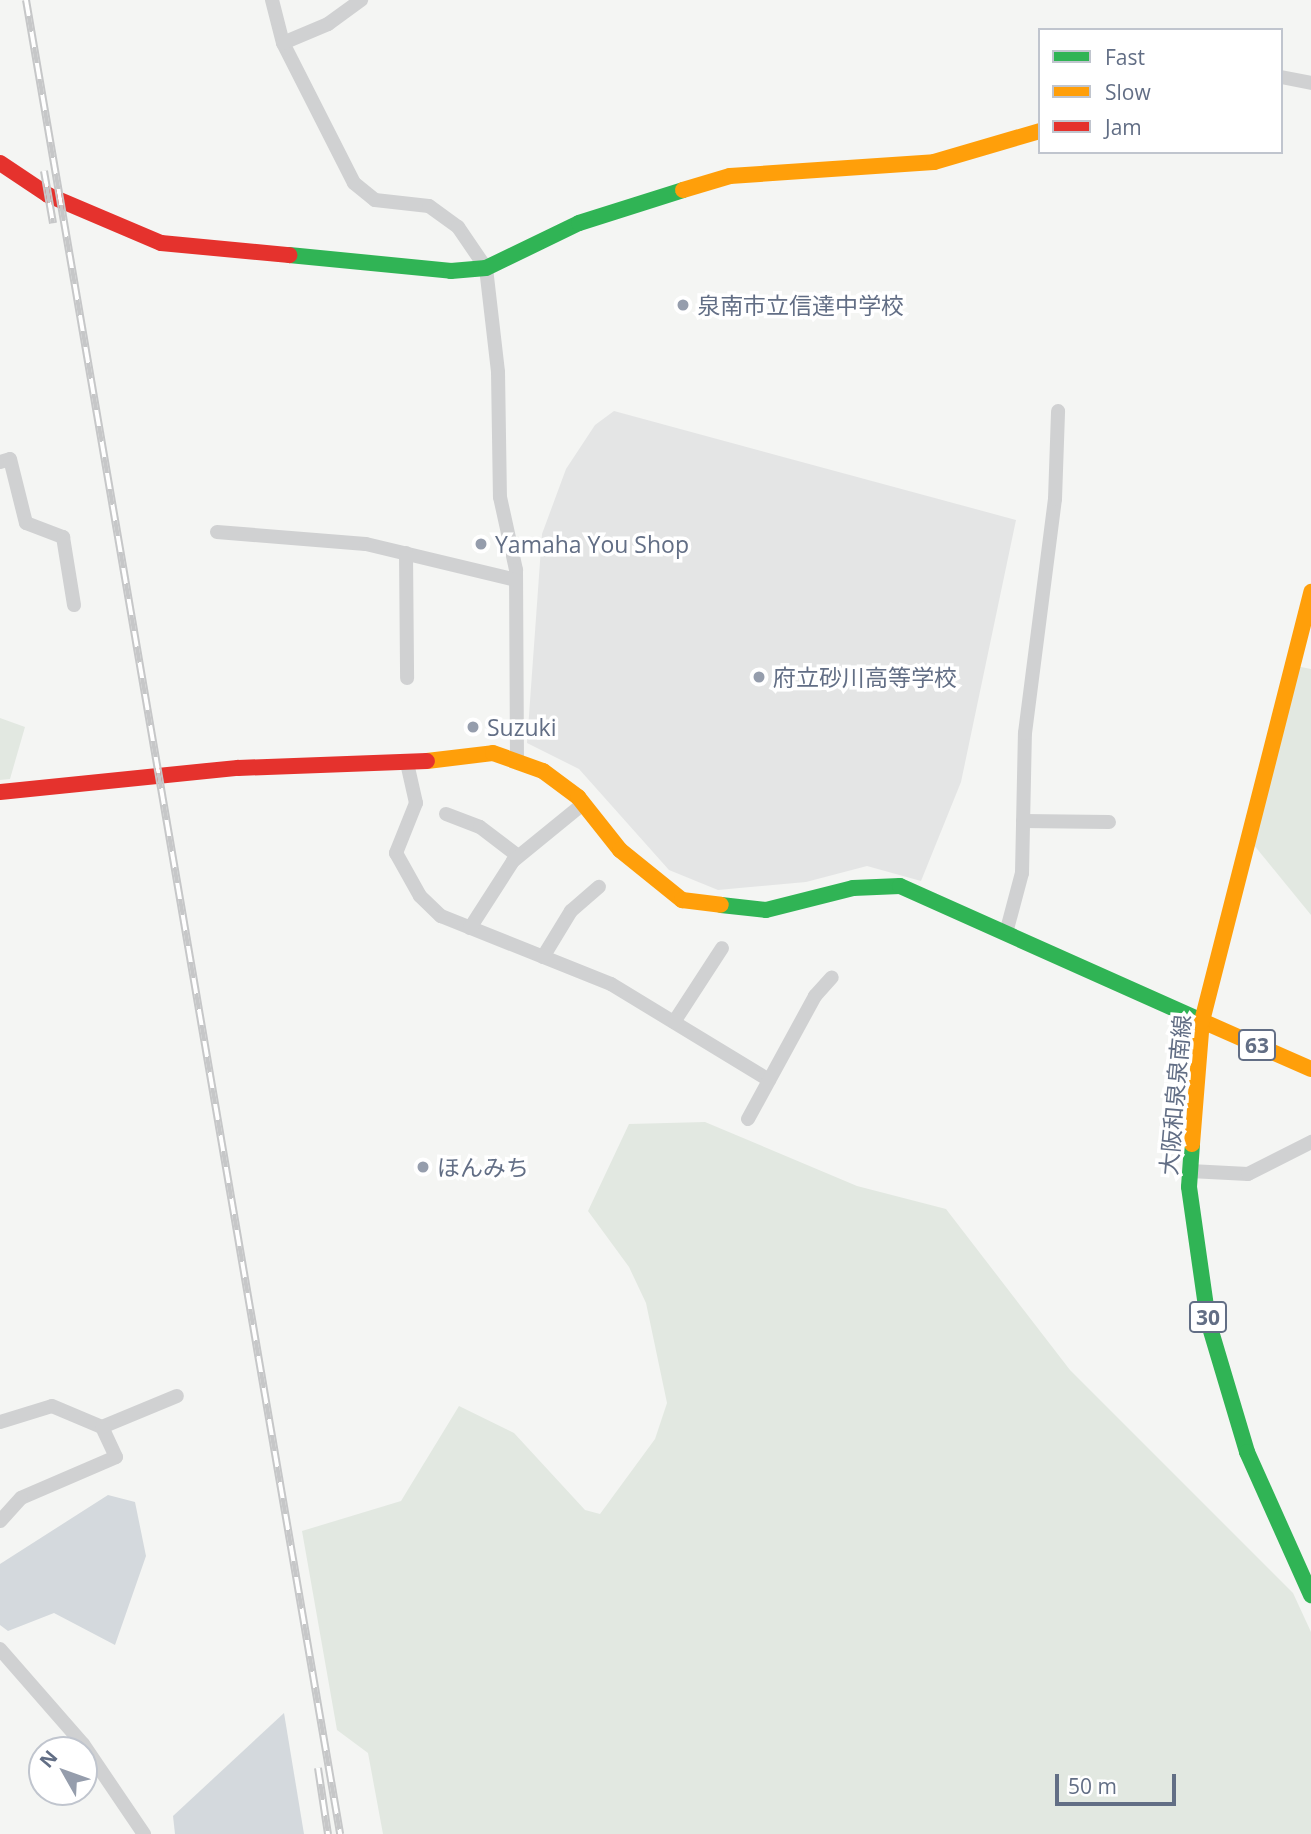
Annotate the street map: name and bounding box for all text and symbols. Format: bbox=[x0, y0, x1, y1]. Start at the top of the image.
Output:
legend bbox=[1038, 28, 1283, 154]
text: Fast bbox=[1105, 43, 1145, 71]
text: Slow bbox=[1105, 78, 1151, 106]
text: Jam bbox=[1105, 113, 1142, 141]
place label: 泉南市立信達中学校 bbox=[697, 291, 904, 319]
marker: 泉南市立信達中学校 bbox=[675, 297, 691, 313]
place label: Yamaha You Shop bbox=[495, 530, 689, 558]
marker: Yamaha You Shop bbox=[473, 536, 489, 552]
place label: 府立砂川高等学校 bbox=[773, 663, 957, 691]
marker: 府立砂川高等学校 bbox=[751, 669, 767, 685]
place label: Suzuki bbox=[487, 713, 556, 741]
marker: Suzuki bbox=[465, 719, 481, 735]
street label: 大阪和泉泉南線 bbox=[1154, 1014, 1196, 1176]
road number: 63 bbox=[1238, 1028, 1276, 1062]
place label: ほんみち bbox=[437, 1153, 529, 1181]
marker: ほんみち bbox=[415, 1159, 431, 1175]
road number: 30 bbox=[1189, 1300, 1227, 1334]
north arrow bbox=[28, 1736, 98, 1806]
text: N bbox=[34, 1745, 63, 1773]
scale bar bbox=[1059, 1760, 1180, 1804]
text: 50 m bbox=[1068, 1772, 1117, 1800]

